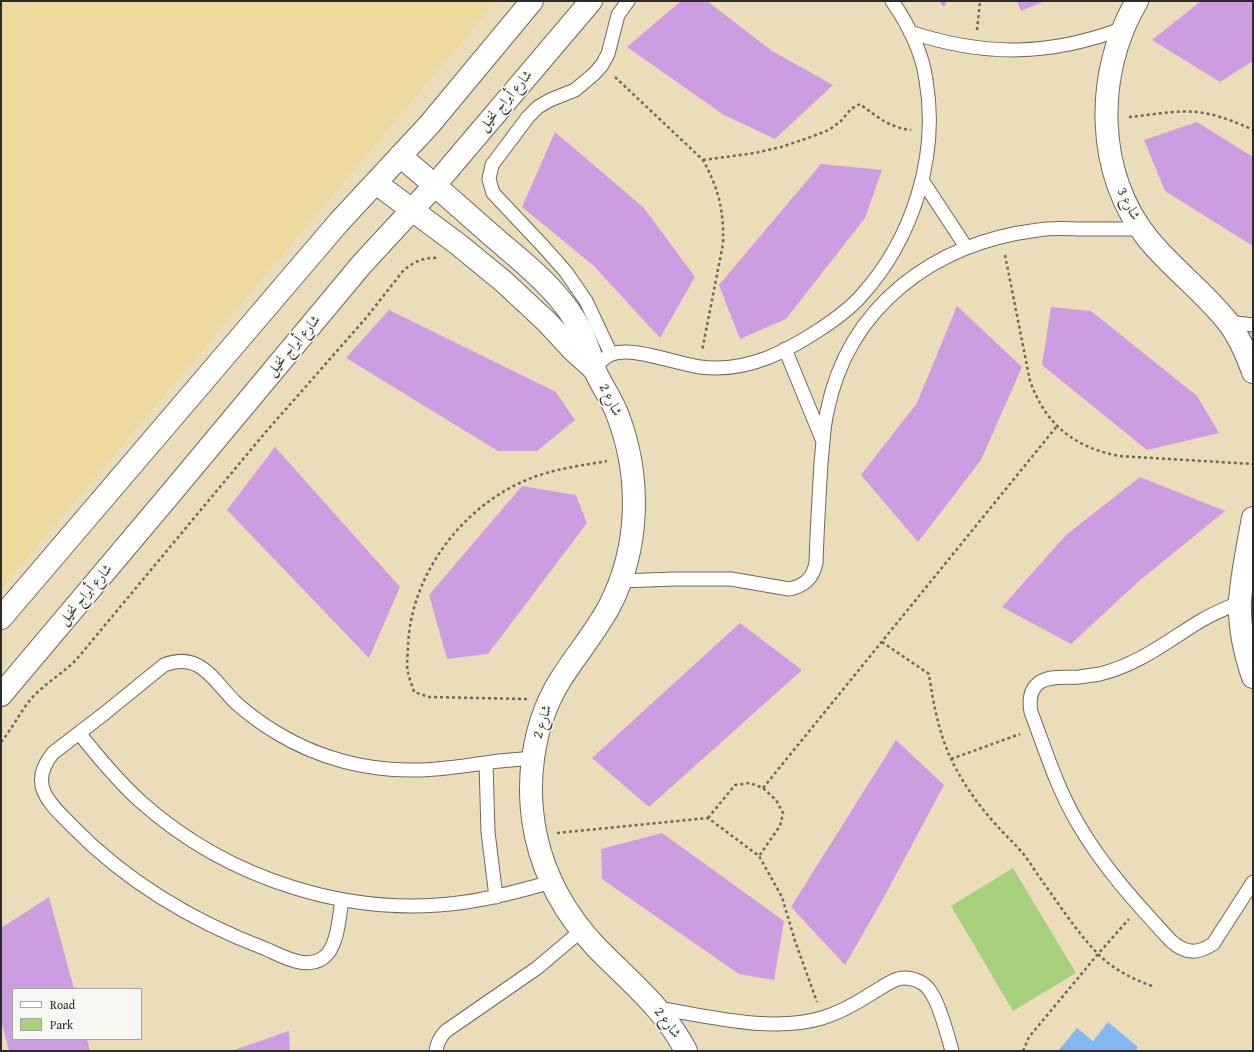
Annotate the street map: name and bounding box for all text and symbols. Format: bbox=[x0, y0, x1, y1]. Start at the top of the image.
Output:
street label: شارع أبراج نخيل bbox=[476, 67, 536, 135]
street label: شارع 3 bbox=[1113, 185, 1143, 223]
street label: شارع أبراج نخيل bbox=[264, 312, 324, 380]
street label: شارع 2 bbox=[595, 381, 625, 419]
street label: شارع أبراج نخيل bbox=[56, 561, 116, 629]
street label: شارع 2 bbox=[530, 703, 556, 741]
legend bbox=[12, 988, 142, 1040]
text: Road bbox=[50, 996, 75, 1013]
street label: شارع 2 bbox=[650, 1004, 684, 1042]
text: Park bbox=[50, 1016, 73, 1033]

